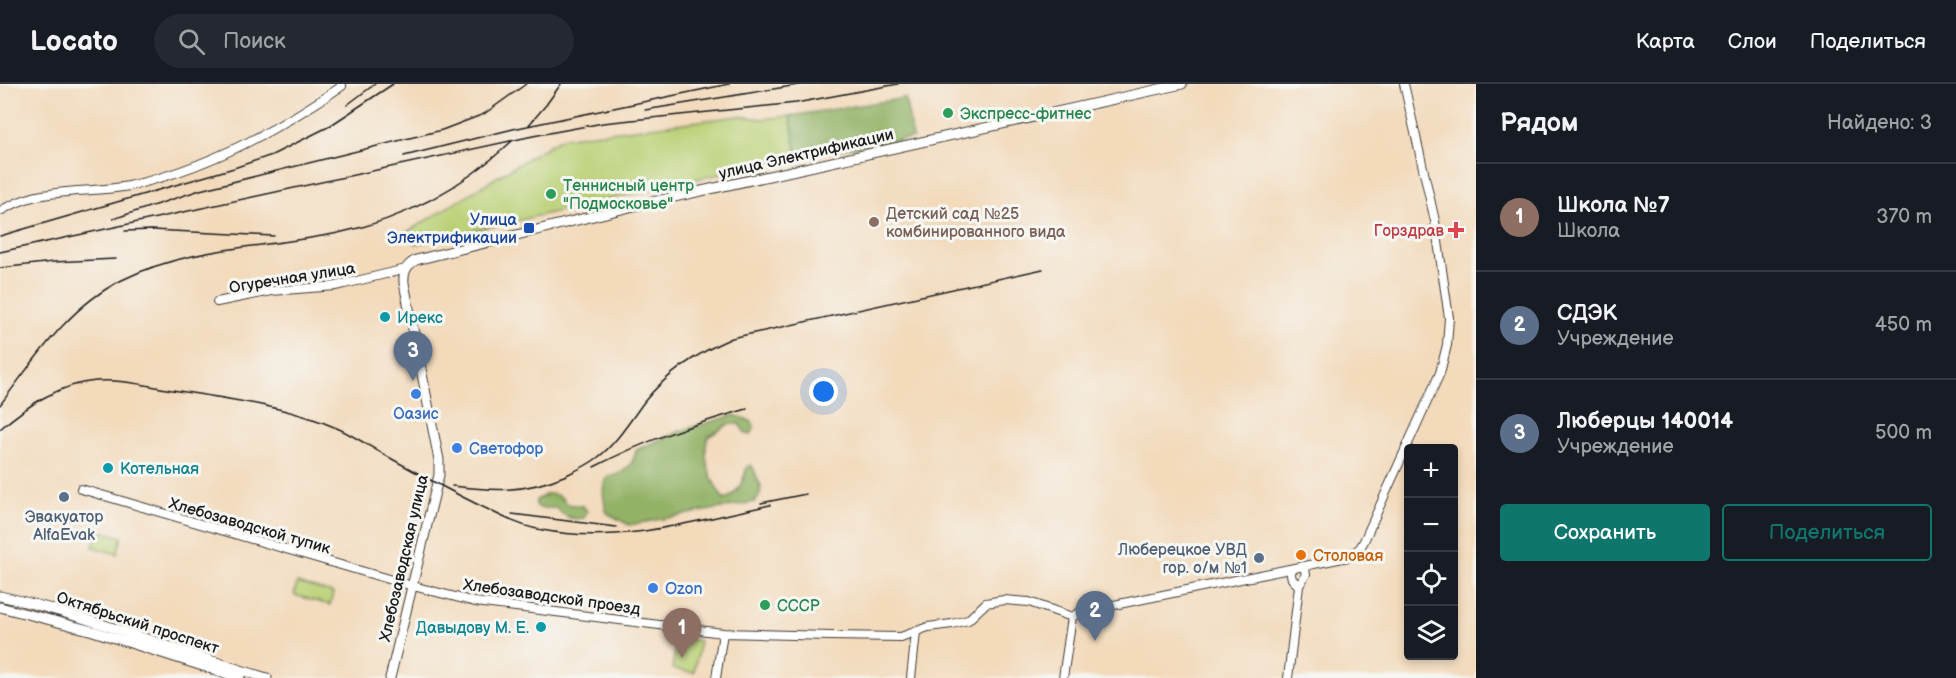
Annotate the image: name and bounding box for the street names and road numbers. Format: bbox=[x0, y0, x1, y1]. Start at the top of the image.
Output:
street label: улица Электрификации bbox=[717, 125, 896, 184]
street label: Огуречная улица bbox=[228, 259, 357, 298]
street label: Хлебозаводская улица bbox=[376, 472, 433, 644]
street label: Хлебозаводской тупик bbox=[167, 494, 333, 559]
street label: Хлебозаводской проезд bbox=[462, 576, 642, 619]
street label: Октябрьский проспект bbox=[54, 588, 222, 659]

